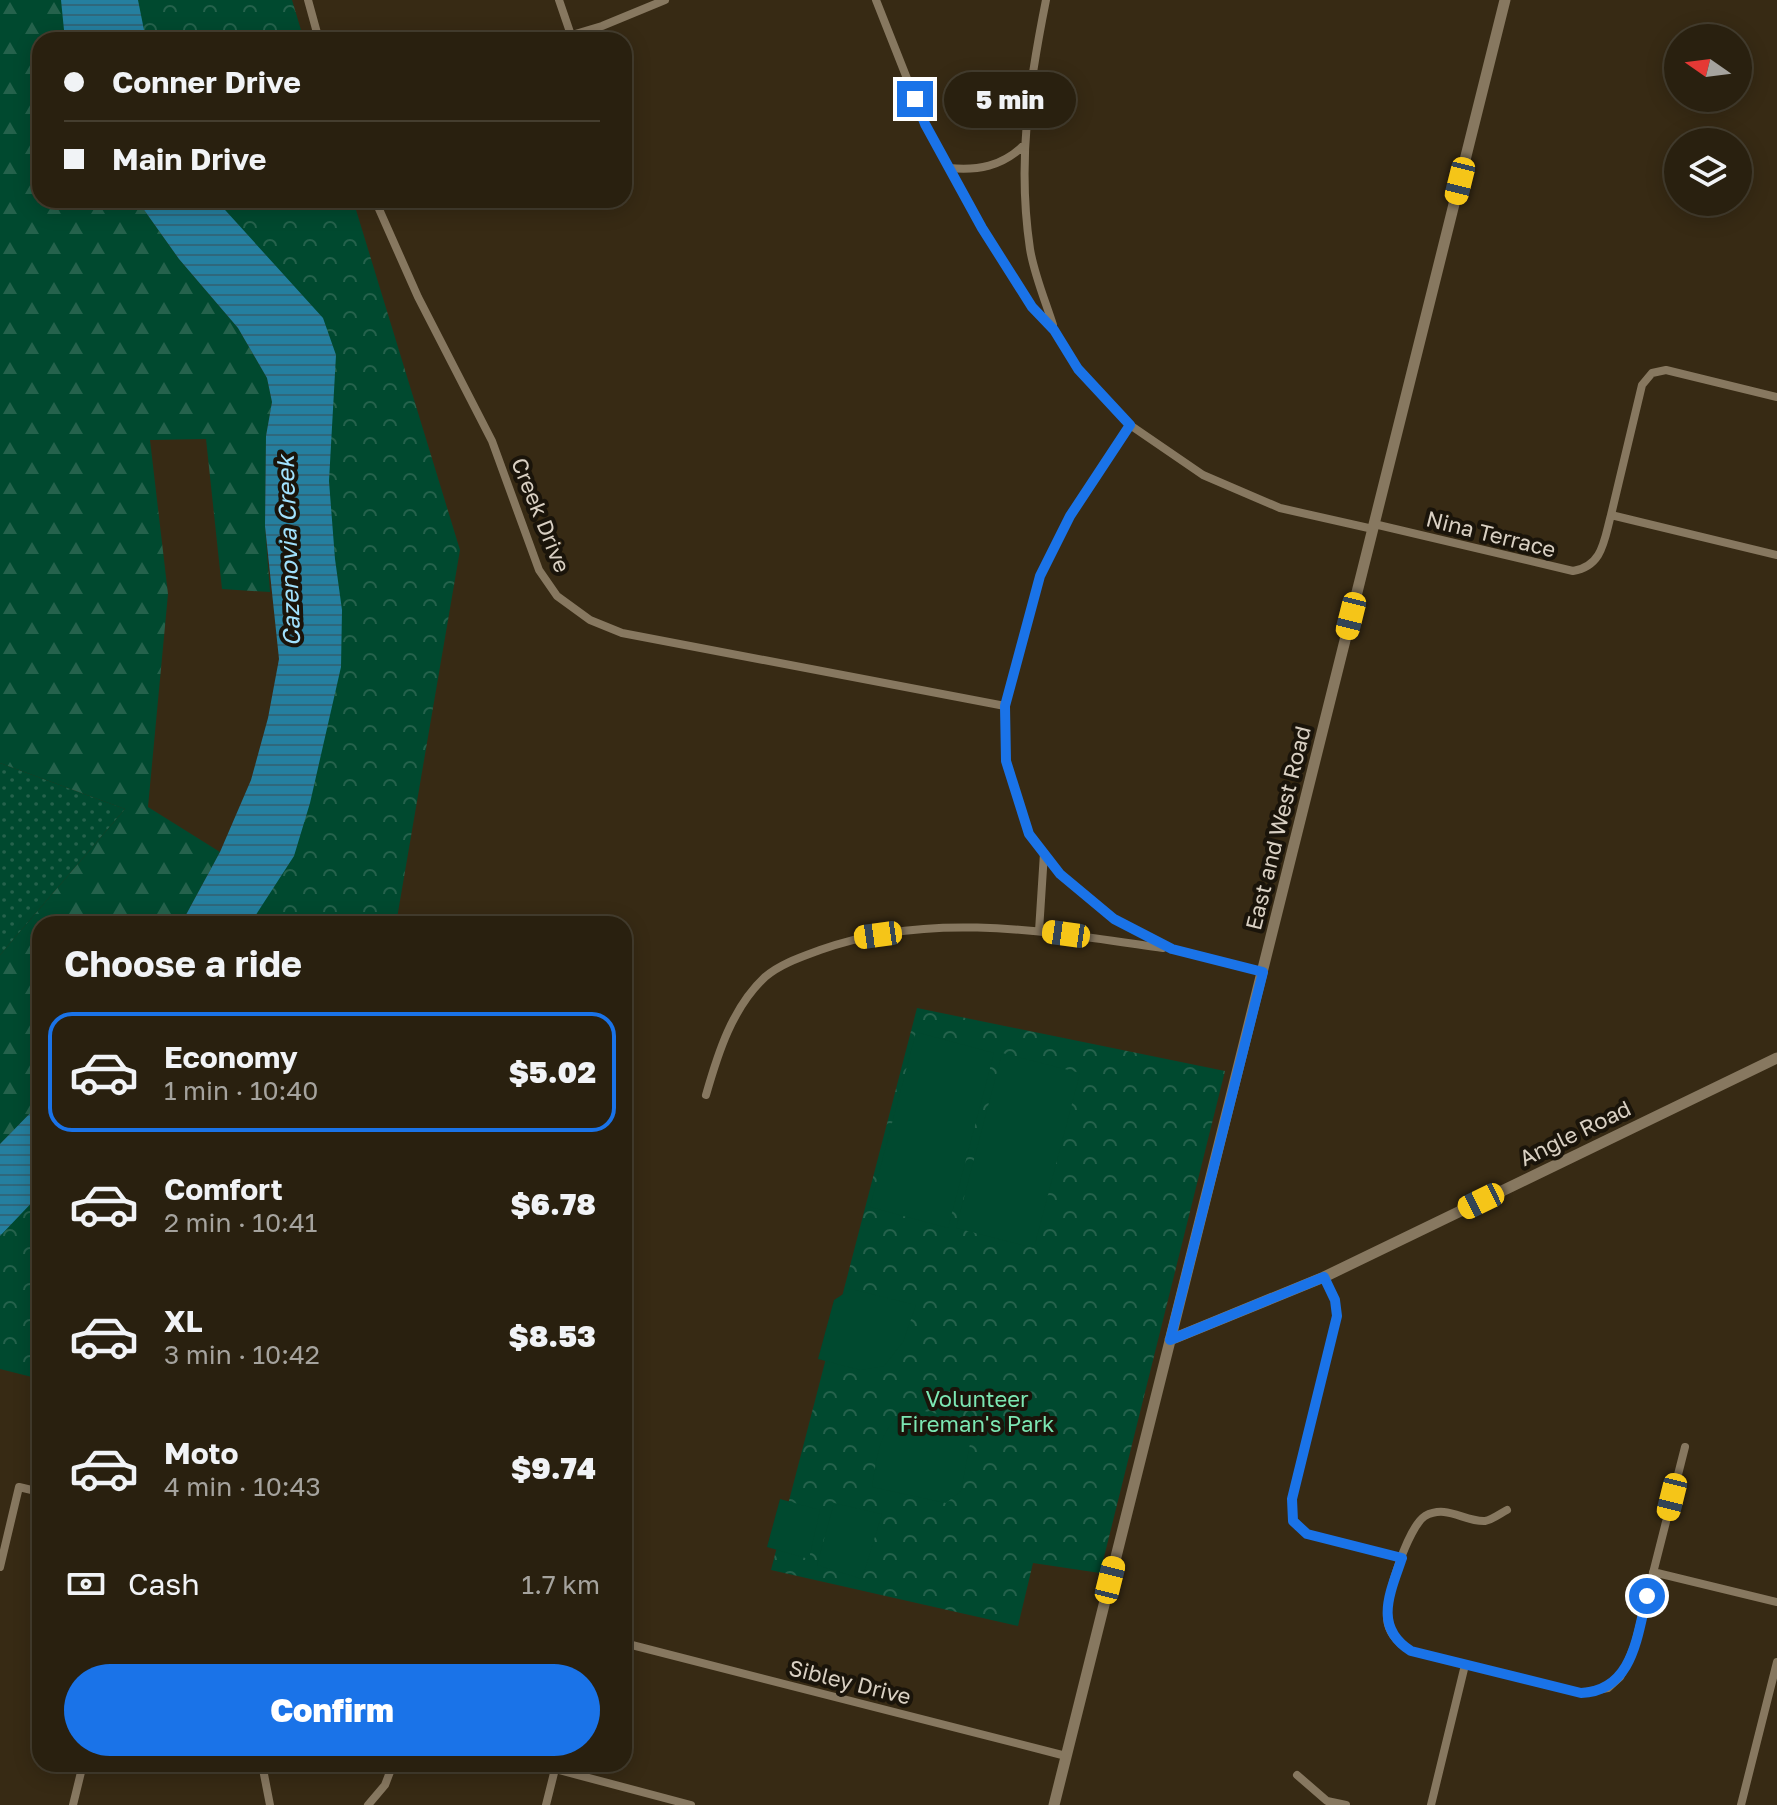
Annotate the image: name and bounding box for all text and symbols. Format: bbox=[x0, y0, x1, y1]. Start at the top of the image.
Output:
north arrow bbox=[1664, 24, 1752, 112]
map controls bbox=[1664, 24, 1752, 216]
text: Conner Drive bbox=[112, 64, 301, 100]
callout: 5 min bbox=[943, 71, 1075, 127]
route end bbox=[897, 81, 933, 117]
text: 5 min bbox=[976, 84, 1044, 115]
button: layers bbox=[1664, 128, 1752, 216]
text: Main Drive bbox=[112, 141, 266, 177]
car bbox=[1443, 155, 1477, 207]
water label: Cazenovia Creek bbox=[270, 453, 305, 647]
street label: Creek Drive bbox=[506, 454, 577, 576]
street label: Nina Terrace bbox=[1424, 504, 1559, 563]
car bbox=[1334, 590, 1368, 642]
street label: East and West Road bbox=[1239, 723, 1316, 933]
car bbox=[1041, 919, 1091, 949]
car bbox=[853, 920, 903, 950]
text: Choose a ride bbox=[64, 942, 302, 985]
icon: car bbox=[68, 1036, 140, 1108]
text: Economy bbox=[164, 1039, 298, 1075]
text: $5.02 bbox=[509, 1054, 596, 1090]
text: 1 min · 10:40 bbox=[164, 1075, 318, 1106]
street label: Angle Road bbox=[1515, 1094, 1635, 1171]
icon: car bbox=[68, 1168, 140, 1240]
text: Comfort bbox=[164, 1171, 283, 1207]
car bbox=[1454, 1180, 1508, 1222]
text: $6.78 bbox=[510, 1186, 596, 1222]
text: 2 min · 10:41 bbox=[164, 1207, 317, 1238]
icon: car bbox=[68, 1300, 140, 1372]
text: XL bbox=[164, 1303, 203, 1339]
text: $8.53 bbox=[509, 1318, 596, 1354]
text: 3 min · 10:42 bbox=[164, 1339, 320, 1370]
park label: Volunteer Fireman's Park bbox=[900, 1385, 1054, 1437]
icon: car bbox=[68, 1432, 140, 1504]
text: Moto bbox=[164, 1435, 239, 1471]
text: $9.74 bbox=[511, 1450, 596, 1486]
text: 4 min · 10:43 bbox=[164, 1471, 321, 1502]
car bbox=[1655, 1471, 1689, 1523]
car bbox=[1093, 1554, 1127, 1606]
icon: cash bbox=[64, 1562, 108, 1606]
text: Cash bbox=[128, 1566, 200, 1602]
text: 1.7 km bbox=[522, 1569, 600, 1600]
route start bbox=[1629, 1578, 1665, 1614]
street label: Sibley Drive bbox=[786, 1653, 914, 1710]
button: Confirm bbox=[64, 1664, 600, 1756]

